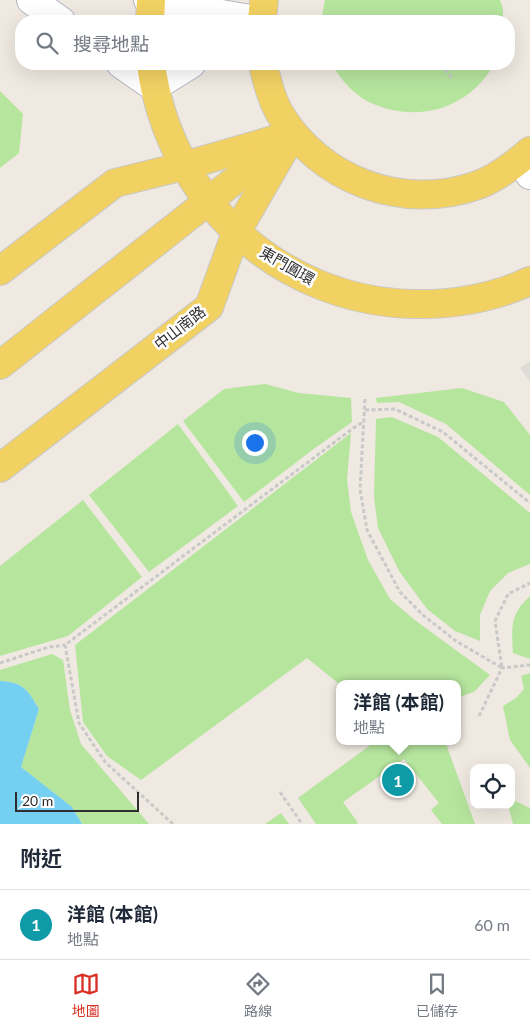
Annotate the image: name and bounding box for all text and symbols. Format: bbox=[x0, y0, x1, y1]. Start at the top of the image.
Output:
search box bbox=[15, 15, 515, 70]
icon: search bbox=[33, 29, 61, 57]
text: 搜尋地點 bbox=[73, 32, 149, 55]
street label: 東門圓環 bbox=[257, 242, 318, 288]
street label: 中山南路 bbox=[150, 302, 209, 353]
your location bbox=[242, 430, 268, 456]
popup bbox=[336, 680, 461, 745]
text: 洋館 (本館) bbox=[353, 690, 444, 713]
text: 地點 bbox=[353, 717, 385, 736]
pin: 1 bbox=[382, 761, 414, 799]
map controls bbox=[470, 764, 515, 809]
button: locate bbox=[470, 764, 515, 809]
scale bar bbox=[15, 789, 139, 812]
text: 20 m bbox=[22, 792, 53, 809]
text: 附近 bbox=[20, 845, 62, 870]
text: 洋館 (本館) bbox=[67, 902, 158, 925]
text: 1 bbox=[31, 915, 41, 934]
text: 60 m bbox=[474, 915, 510, 934]
text: 地點 bbox=[67, 929, 99, 948]
tab: 地圖 bbox=[72, 970, 100, 1020]
tab: 路線 bbox=[244, 970, 272, 1020]
tab: 已儲存 bbox=[416, 970, 458, 1020]

